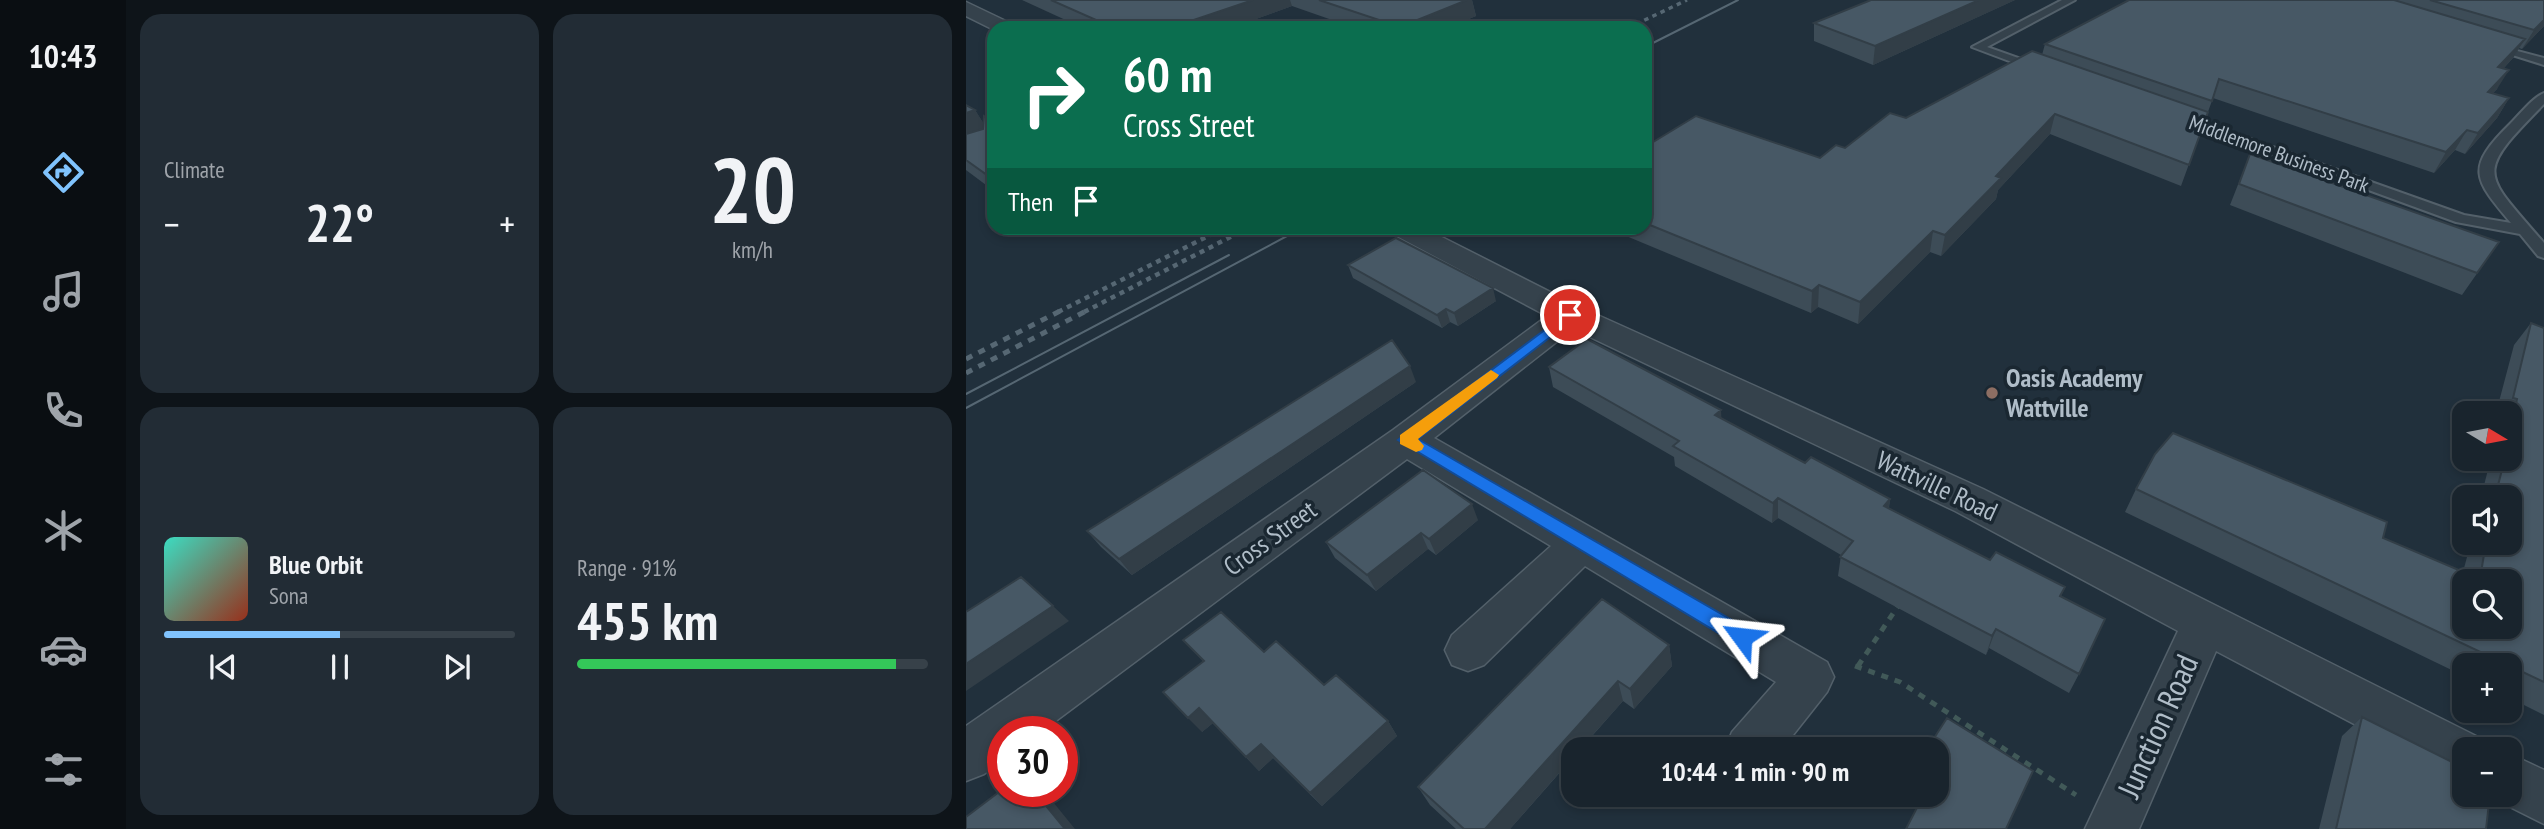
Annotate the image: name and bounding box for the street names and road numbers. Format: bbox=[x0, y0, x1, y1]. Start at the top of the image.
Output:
street label: Middlemore Business Park bbox=[2185, 108, 2373, 199]
street label: Wattville Road bbox=[1872, 443, 2003, 528]
street label: Cross Street bbox=[1217, 493, 1323, 582]
street label: Junction Road bbox=[2107, 648, 2207, 804]

